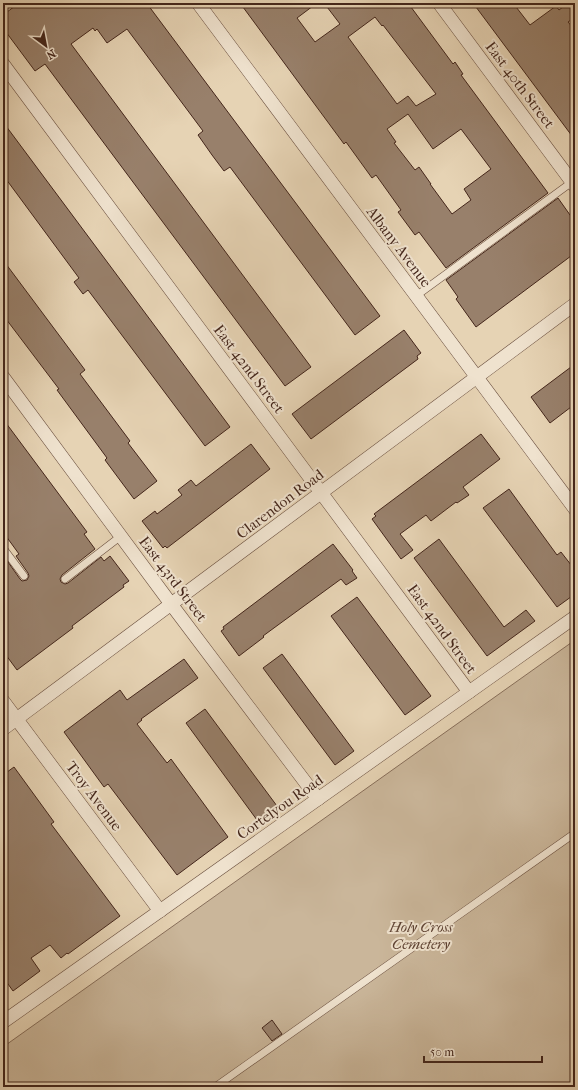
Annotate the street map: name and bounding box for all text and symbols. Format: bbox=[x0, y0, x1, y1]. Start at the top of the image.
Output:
north arrow bbox=[26, 26, 66, 66]
street label: East 40th Street bbox=[482, 38, 559, 132]
text: N bbox=[44, 46, 58, 62]
street label: Albany Avenue bbox=[362, 202, 436, 291]
street label: East 42nd Street bbox=[210, 321, 289, 417]
street label: Clarendon Road bbox=[233, 465, 328, 543]
street label: East 43rd Street bbox=[135, 533, 211, 626]
street label: East 42nd Street bbox=[403, 581, 481, 678]
street label: Troy Avenue bbox=[62, 758, 126, 835]
street label: Cortelyou Road bbox=[234, 770, 327, 843]
park label: Holy Cross Cemetery bbox=[388, 918, 453, 953]
scale bar bbox=[424, 1038, 542, 1064]
text: 50 m bbox=[430, 1045, 454, 1059]

